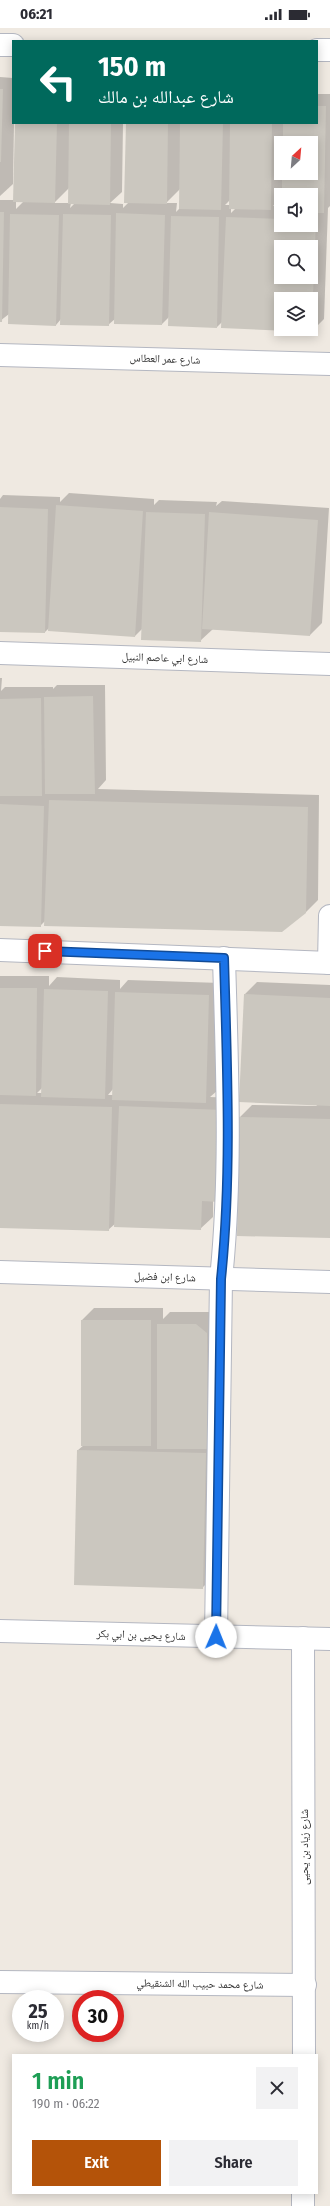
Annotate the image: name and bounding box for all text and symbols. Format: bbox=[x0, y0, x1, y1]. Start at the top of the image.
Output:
text: 06:21 bbox=[20, 5, 53, 23]
text: 150 m bbox=[98, 50, 166, 83]
icon: left bbox=[32, 56, 84, 108]
text: شارع عبدالله بن مالك bbox=[98, 86, 234, 108]
north arrow bbox=[274, 136, 318, 180]
map controls bbox=[274, 136, 318, 336]
button: sound bbox=[274, 188, 318, 232]
button: search bbox=[274, 240, 318, 284]
button: layers bbox=[274, 292, 318, 336]
street label: شارع عمر العطاس bbox=[129, 351, 201, 367]
street label: شارع ابي عاصم النبيل bbox=[121, 650, 208, 668]
pin bbox=[28, 934, 62, 968]
icon: arrive bbox=[34, 940, 56, 962]
street label: شارع ابن فضيل bbox=[134, 1269, 196, 1285]
position arrow bbox=[195, 1616, 237, 1658]
street label: شارع يحيى بن ابي بكر bbox=[95, 1627, 186, 1645]
street label: شارع زياد بن يحيى bbox=[298, 1809, 311, 1885]
street label: شارع محمد حبيب الله الشنقيطي bbox=[136, 1976, 264, 1993]
speed limit sign: 30 bbox=[72, 1990, 124, 2042]
text: 25 bbox=[28, 1999, 48, 2023]
text: km/h bbox=[27, 2020, 49, 2032]
text: 1 min bbox=[32, 2067, 84, 2095]
button: close bbox=[256, 2067, 298, 2109]
text: 190 m · 06:22 bbox=[32, 2096, 100, 2111]
button: Exit bbox=[32, 2140, 161, 2186]
button: Share bbox=[169, 2140, 298, 2186]

